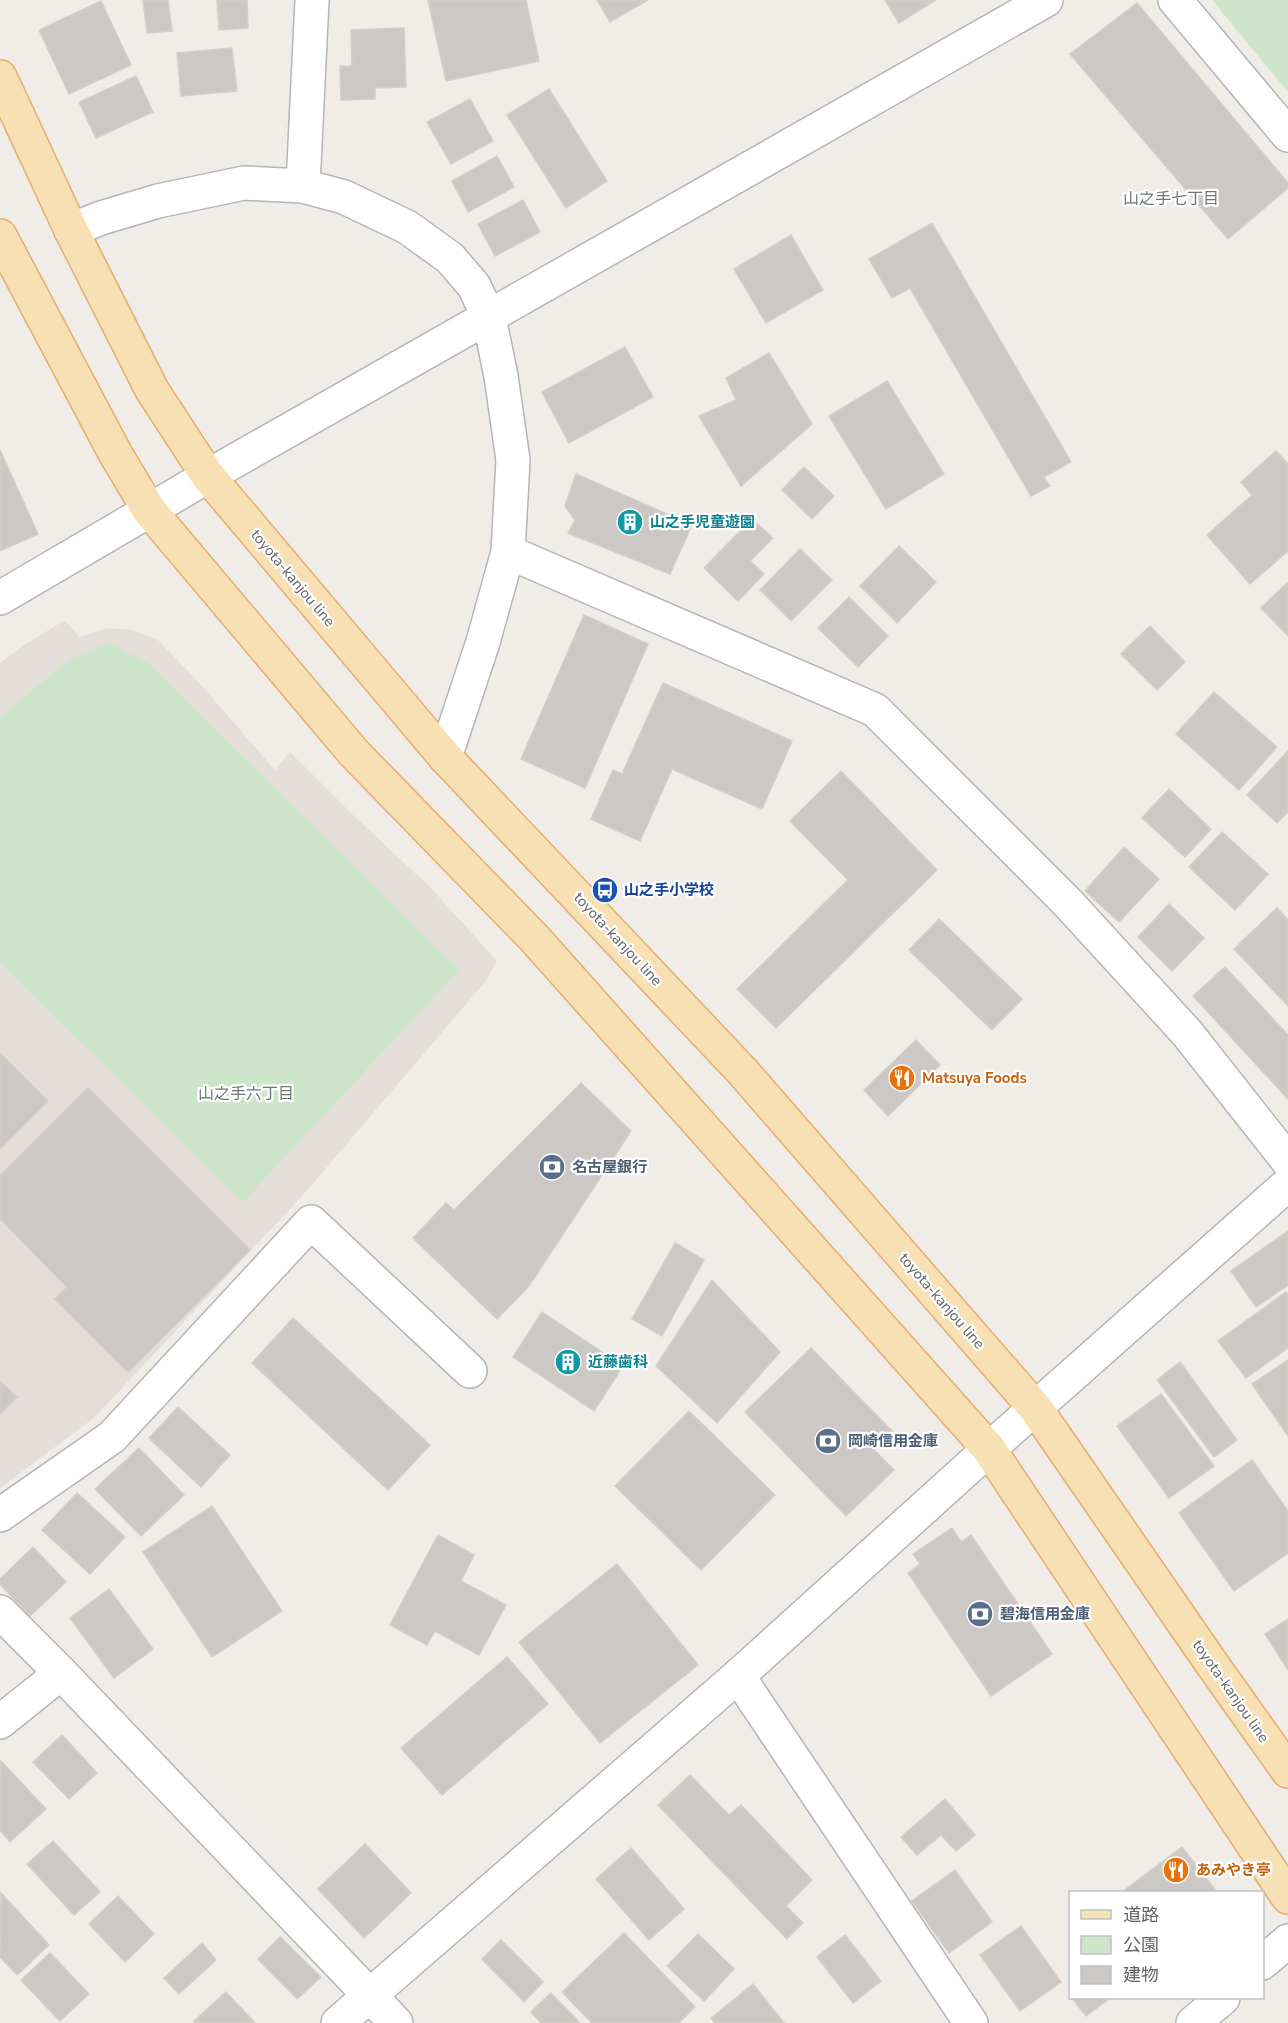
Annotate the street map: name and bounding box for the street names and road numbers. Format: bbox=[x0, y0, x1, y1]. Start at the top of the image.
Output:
street label: toyota-kanjou line bbox=[246, 525, 340, 631]
street label: toyota-kanjou line bbox=[569, 888, 667, 990]
street label: toyota-kanjou line bbox=[895, 1249, 989, 1353]
street label: toyota-kanjou line bbox=[1188, 1636, 1274, 1746]

